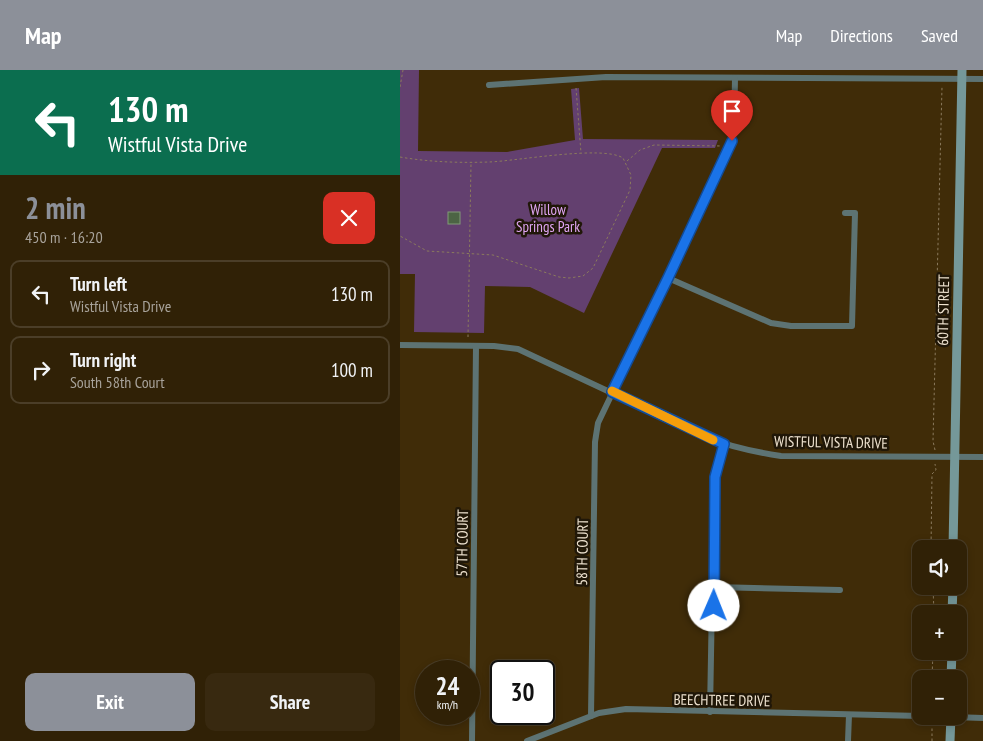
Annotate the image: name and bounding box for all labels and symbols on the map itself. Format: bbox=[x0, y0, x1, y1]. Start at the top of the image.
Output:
pin bbox=[711, 90, 753, 141]
park label: Willow Springs Park bbox=[516, 200, 580, 236]
street label: 60TH STREET bbox=[933, 274, 953, 346]
street label: WISTFUL VISTA DRIVE bbox=[774, 432, 888, 452]
street label: 57TH COURT bbox=[452, 509, 472, 577]
street label: 58TH COURT bbox=[572, 518, 592, 586]
position arrow bbox=[687, 579, 739, 631]
speed limit sign: 30 bbox=[490, 660, 555, 725]
street label: BEECHTREE DRIVE bbox=[673, 690, 771, 710]

